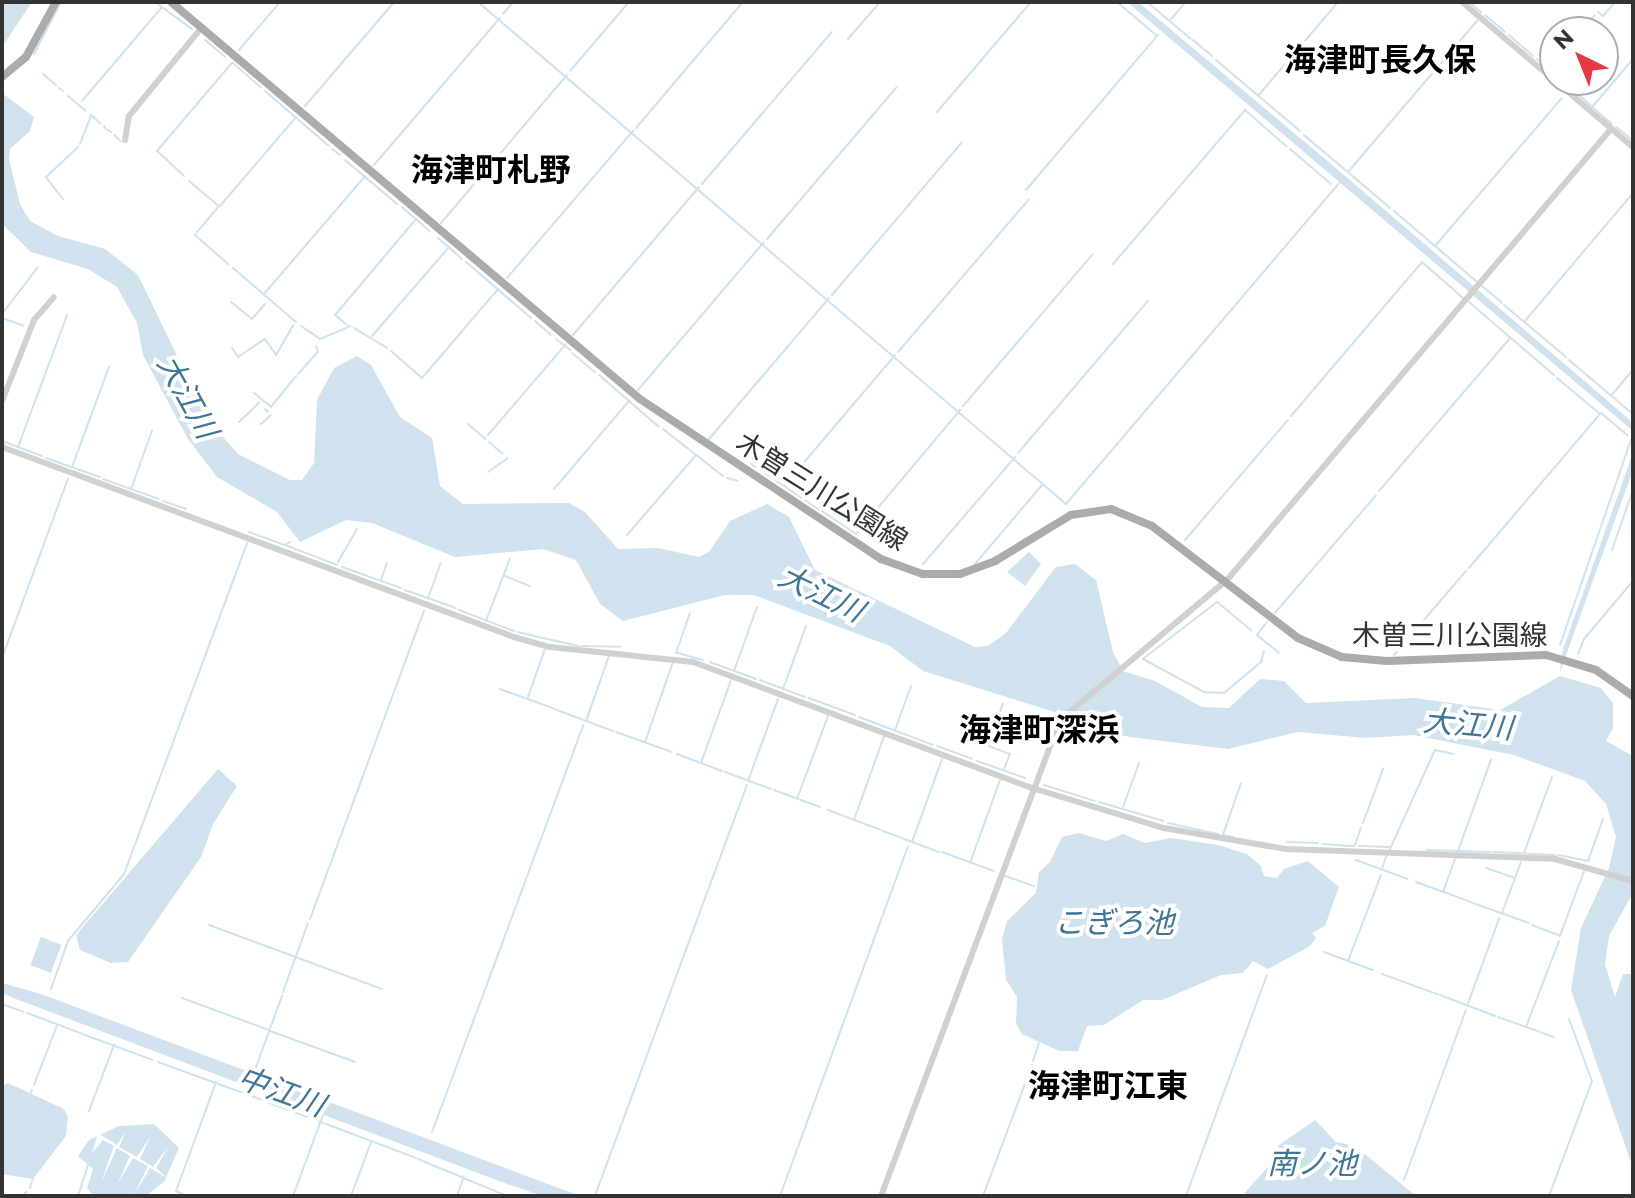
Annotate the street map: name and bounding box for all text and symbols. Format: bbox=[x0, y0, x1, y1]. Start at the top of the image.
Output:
north arrow bbox=[1539, 16, 1619, 96]
text: N bbox=[1548, 24, 1579, 55]
district label: 海津町長久保 bbox=[1284, 41, 1476, 79]
district label: 海津町札野 bbox=[411, 151, 571, 189]
water label: 大江川 bbox=[149, 349, 225, 445]
street label: 木曽三川公園線 bbox=[730, 425, 914, 557]
water label: 大江川 bbox=[773, 558, 869, 630]
street label: 木曽三川公園線 bbox=[1352, 618, 1548, 652]
water label: 大江川 bbox=[1422, 703, 1514, 747]
district label: 海津町深浜 bbox=[959, 711, 1119, 749]
water label: こぎろ池 bbox=[1054, 905, 1174, 941]
water label: 中江川 bbox=[233, 1060, 329, 1124]
district label: 海津町江東 bbox=[1028, 1067, 1188, 1105]
water label: 南ノ池 bbox=[1267, 1146, 1357, 1182]

